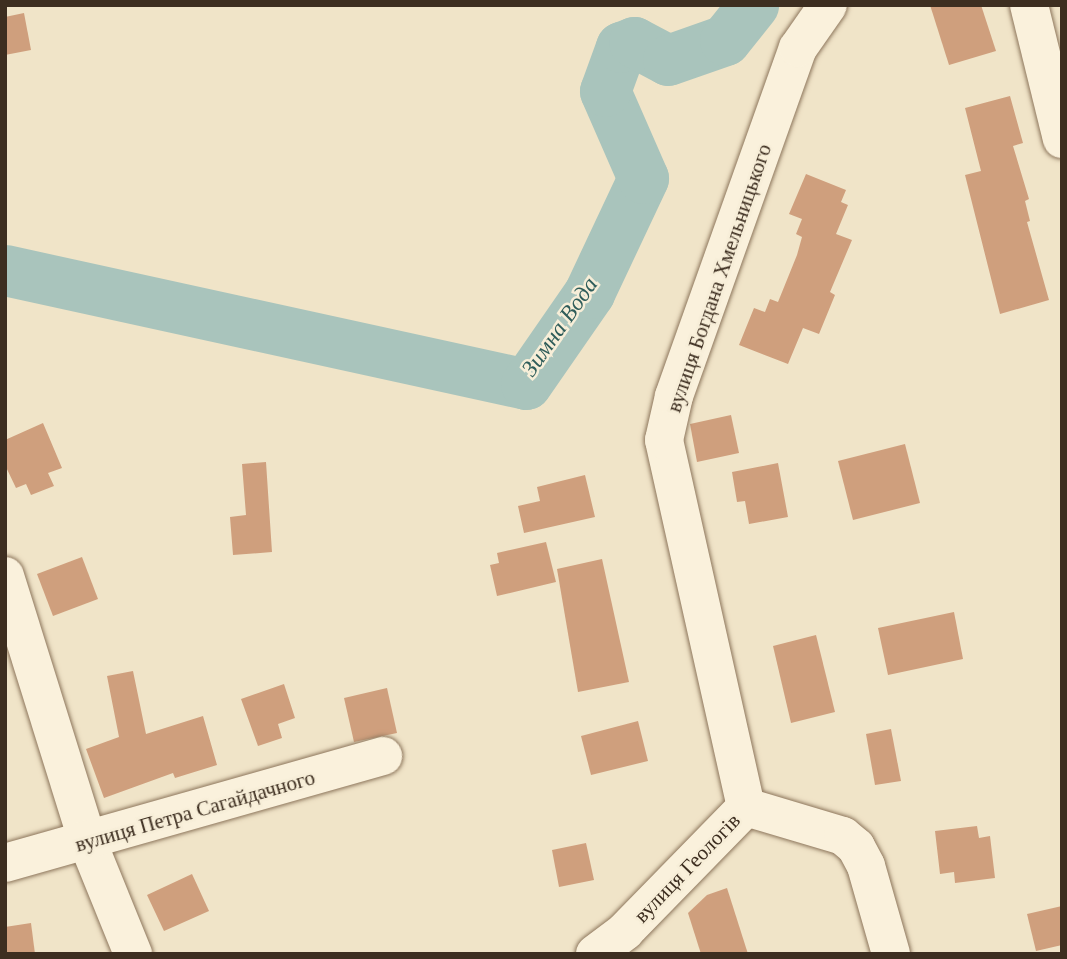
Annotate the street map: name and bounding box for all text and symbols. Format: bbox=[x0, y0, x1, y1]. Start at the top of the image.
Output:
street label: вулиця Богдана Хмельницького bbox=[661, 141, 777, 415]
water label: Зимна Вода bbox=[516, 272, 604, 382]
street label: вулиця Петра Сагайдачного bbox=[72, 765, 318, 857]
street label: вулиця Геологів bbox=[629, 808, 745, 928]

